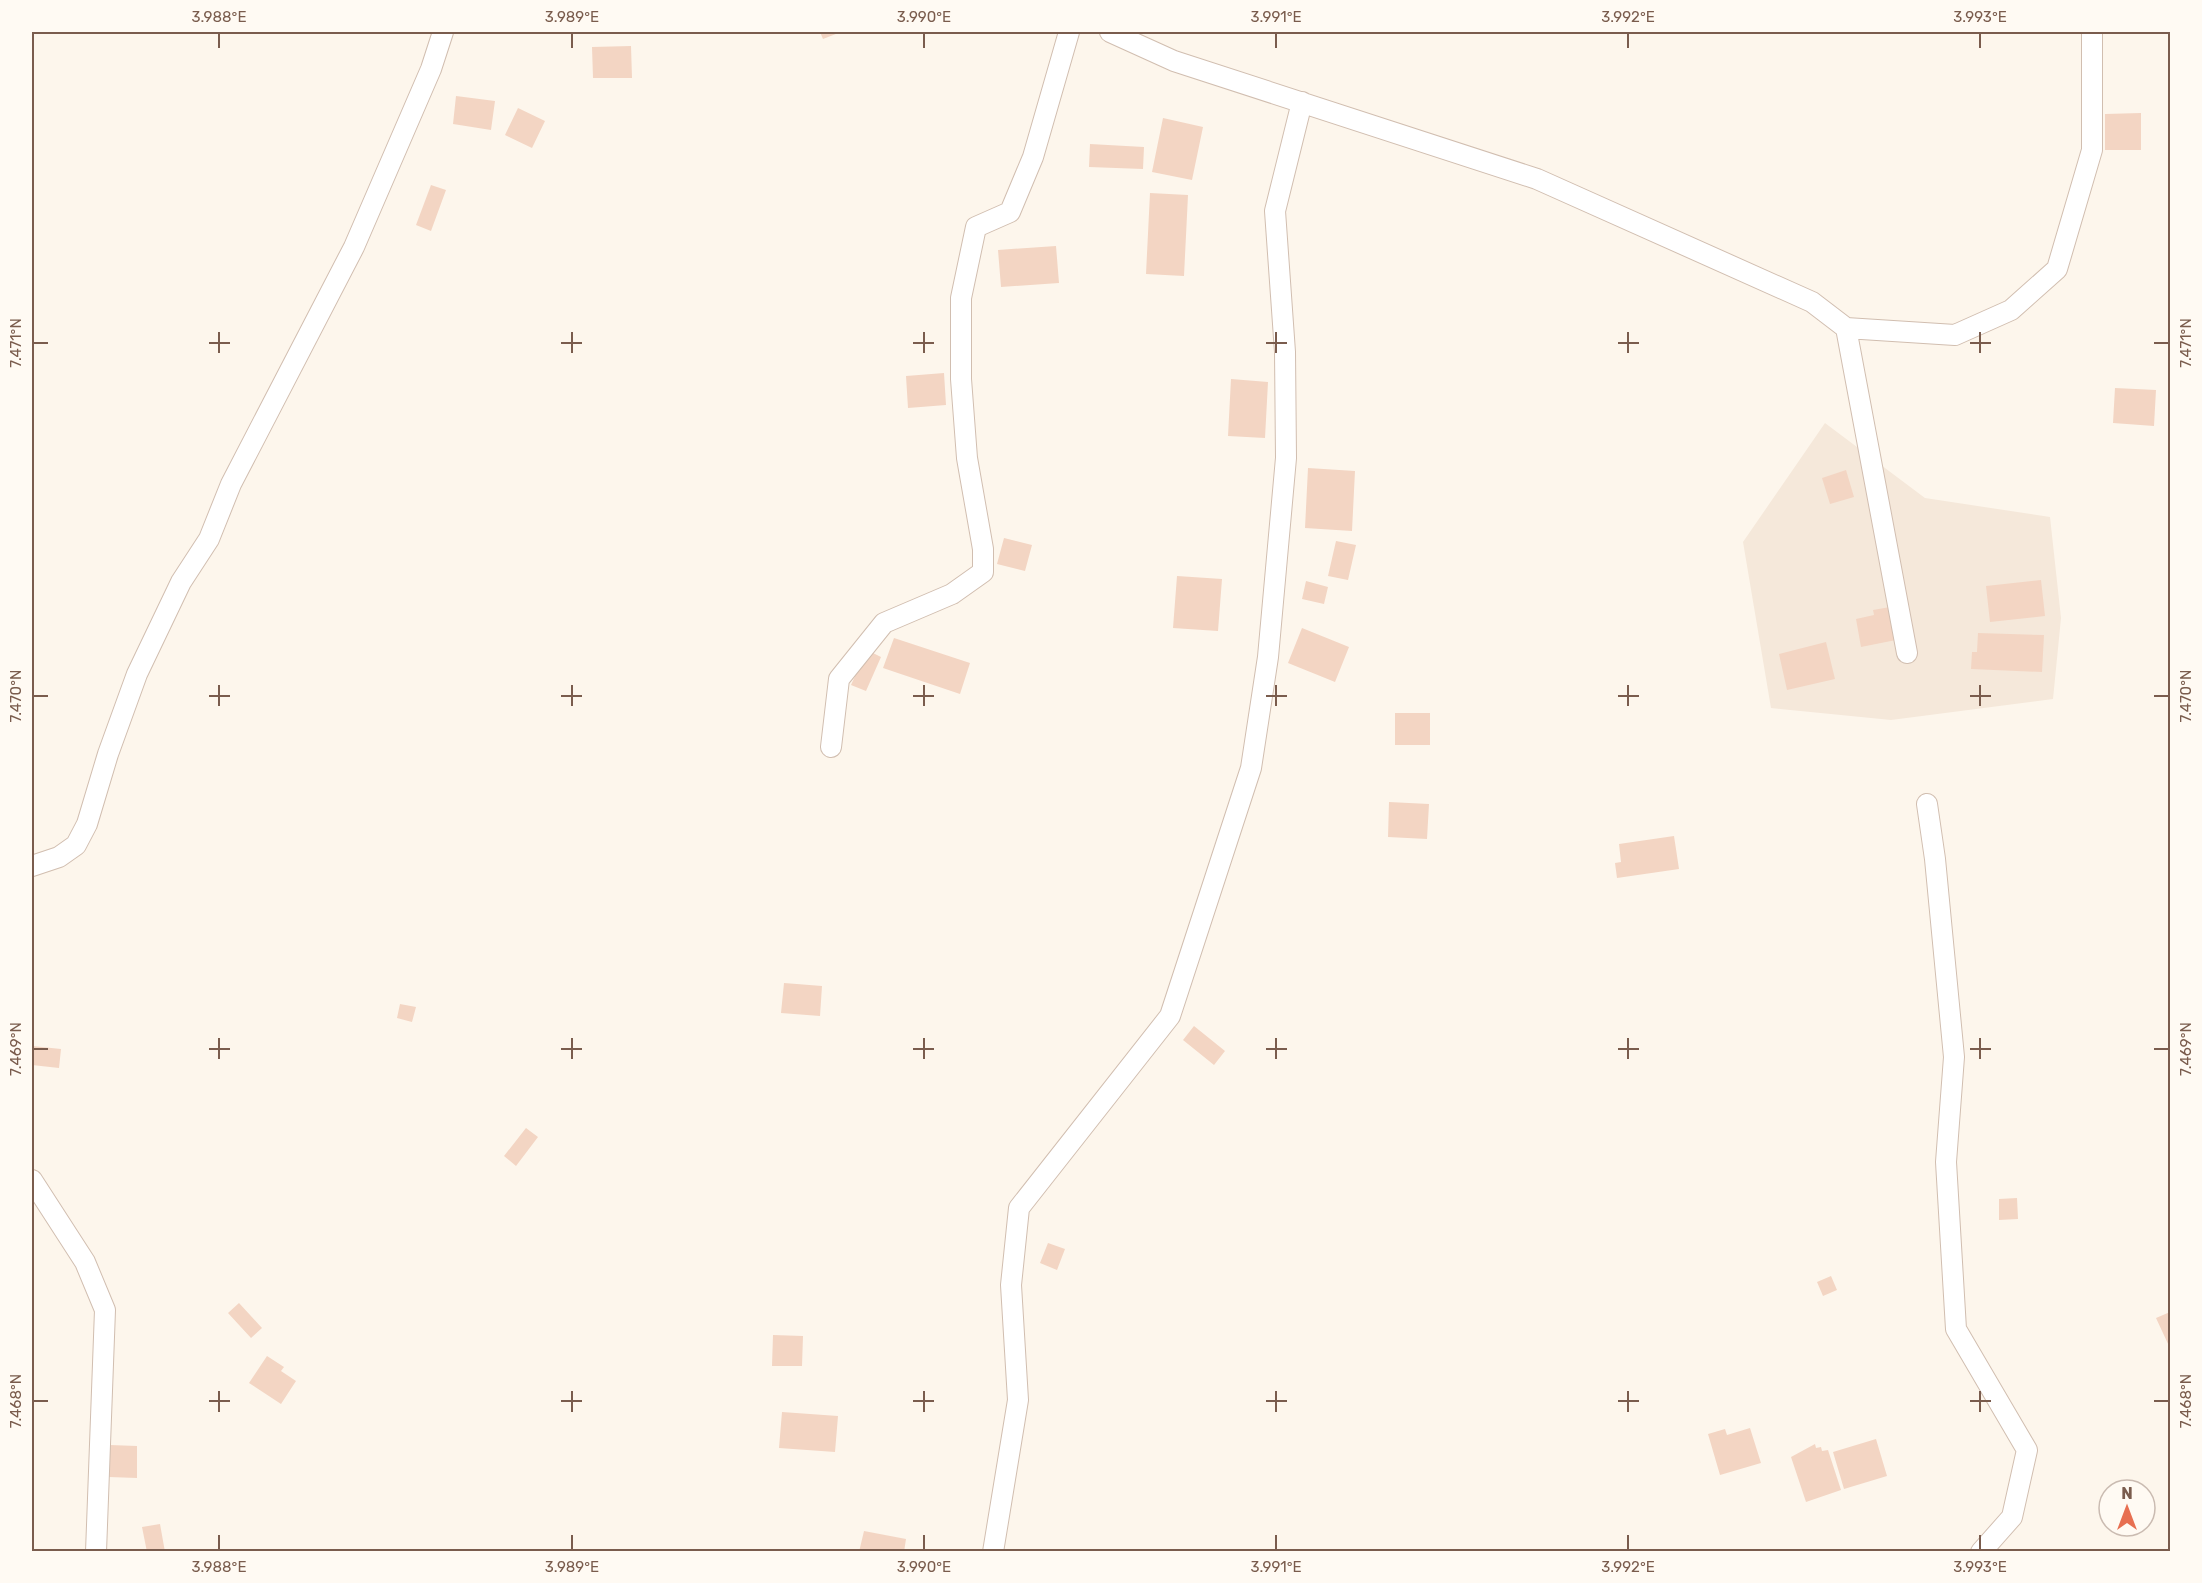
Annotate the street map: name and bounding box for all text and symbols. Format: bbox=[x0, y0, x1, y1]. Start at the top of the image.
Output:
text: 3.988°E bbox=[191, 8, 247, 26]
text: 3.989°E bbox=[545, 8, 599, 26]
text: 3.990°E bbox=[897, 8, 951, 26]
text: 3.991°E bbox=[1250, 8, 1302, 26]
text: 3.992°E bbox=[1601, 8, 1655, 26]
text: 3.993°E bbox=[1953, 8, 2007, 26]
text: 7.471°N bbox=[7, 318, 25, 368]
text: 7.471°N bbox=[2177, 318, 2195, 368]
text: 7.470°N bbox=[7, 670, 25, 722]
text: 7.470°N bbox=[2177, 670, 2195, 722]
text: 7.469°N bbox=[7, 1022, 25, 1076]
text: 7.469°N bbox=[2177, 1022, 2195, 1076]
text: 7.468°N bbox=[7, 1374, 25, 1428]
text: 7.468°N bbox=[2177, 1374, 2195, 1428]
north arrow bbox=[2097, 1478, 2157, 1538]
text: N bbox=[2121, 1484, 2133, 1503]
text: 3.988°E bbox=[191, 1558, 247, 1576]
text: 3.989°E bbox=[545, 1558, 599, 1576]
text: 3.990°E bbox=[897, 1558, 951, 1576]
text: 3.991°E bbox=[1250, 1558, 1302, 1576]
text: 3.992°E bbox=[1601, 1558, 1655, 1576]
text: 3.993°E bbox=[1953, 1558, 2007, 1576]

